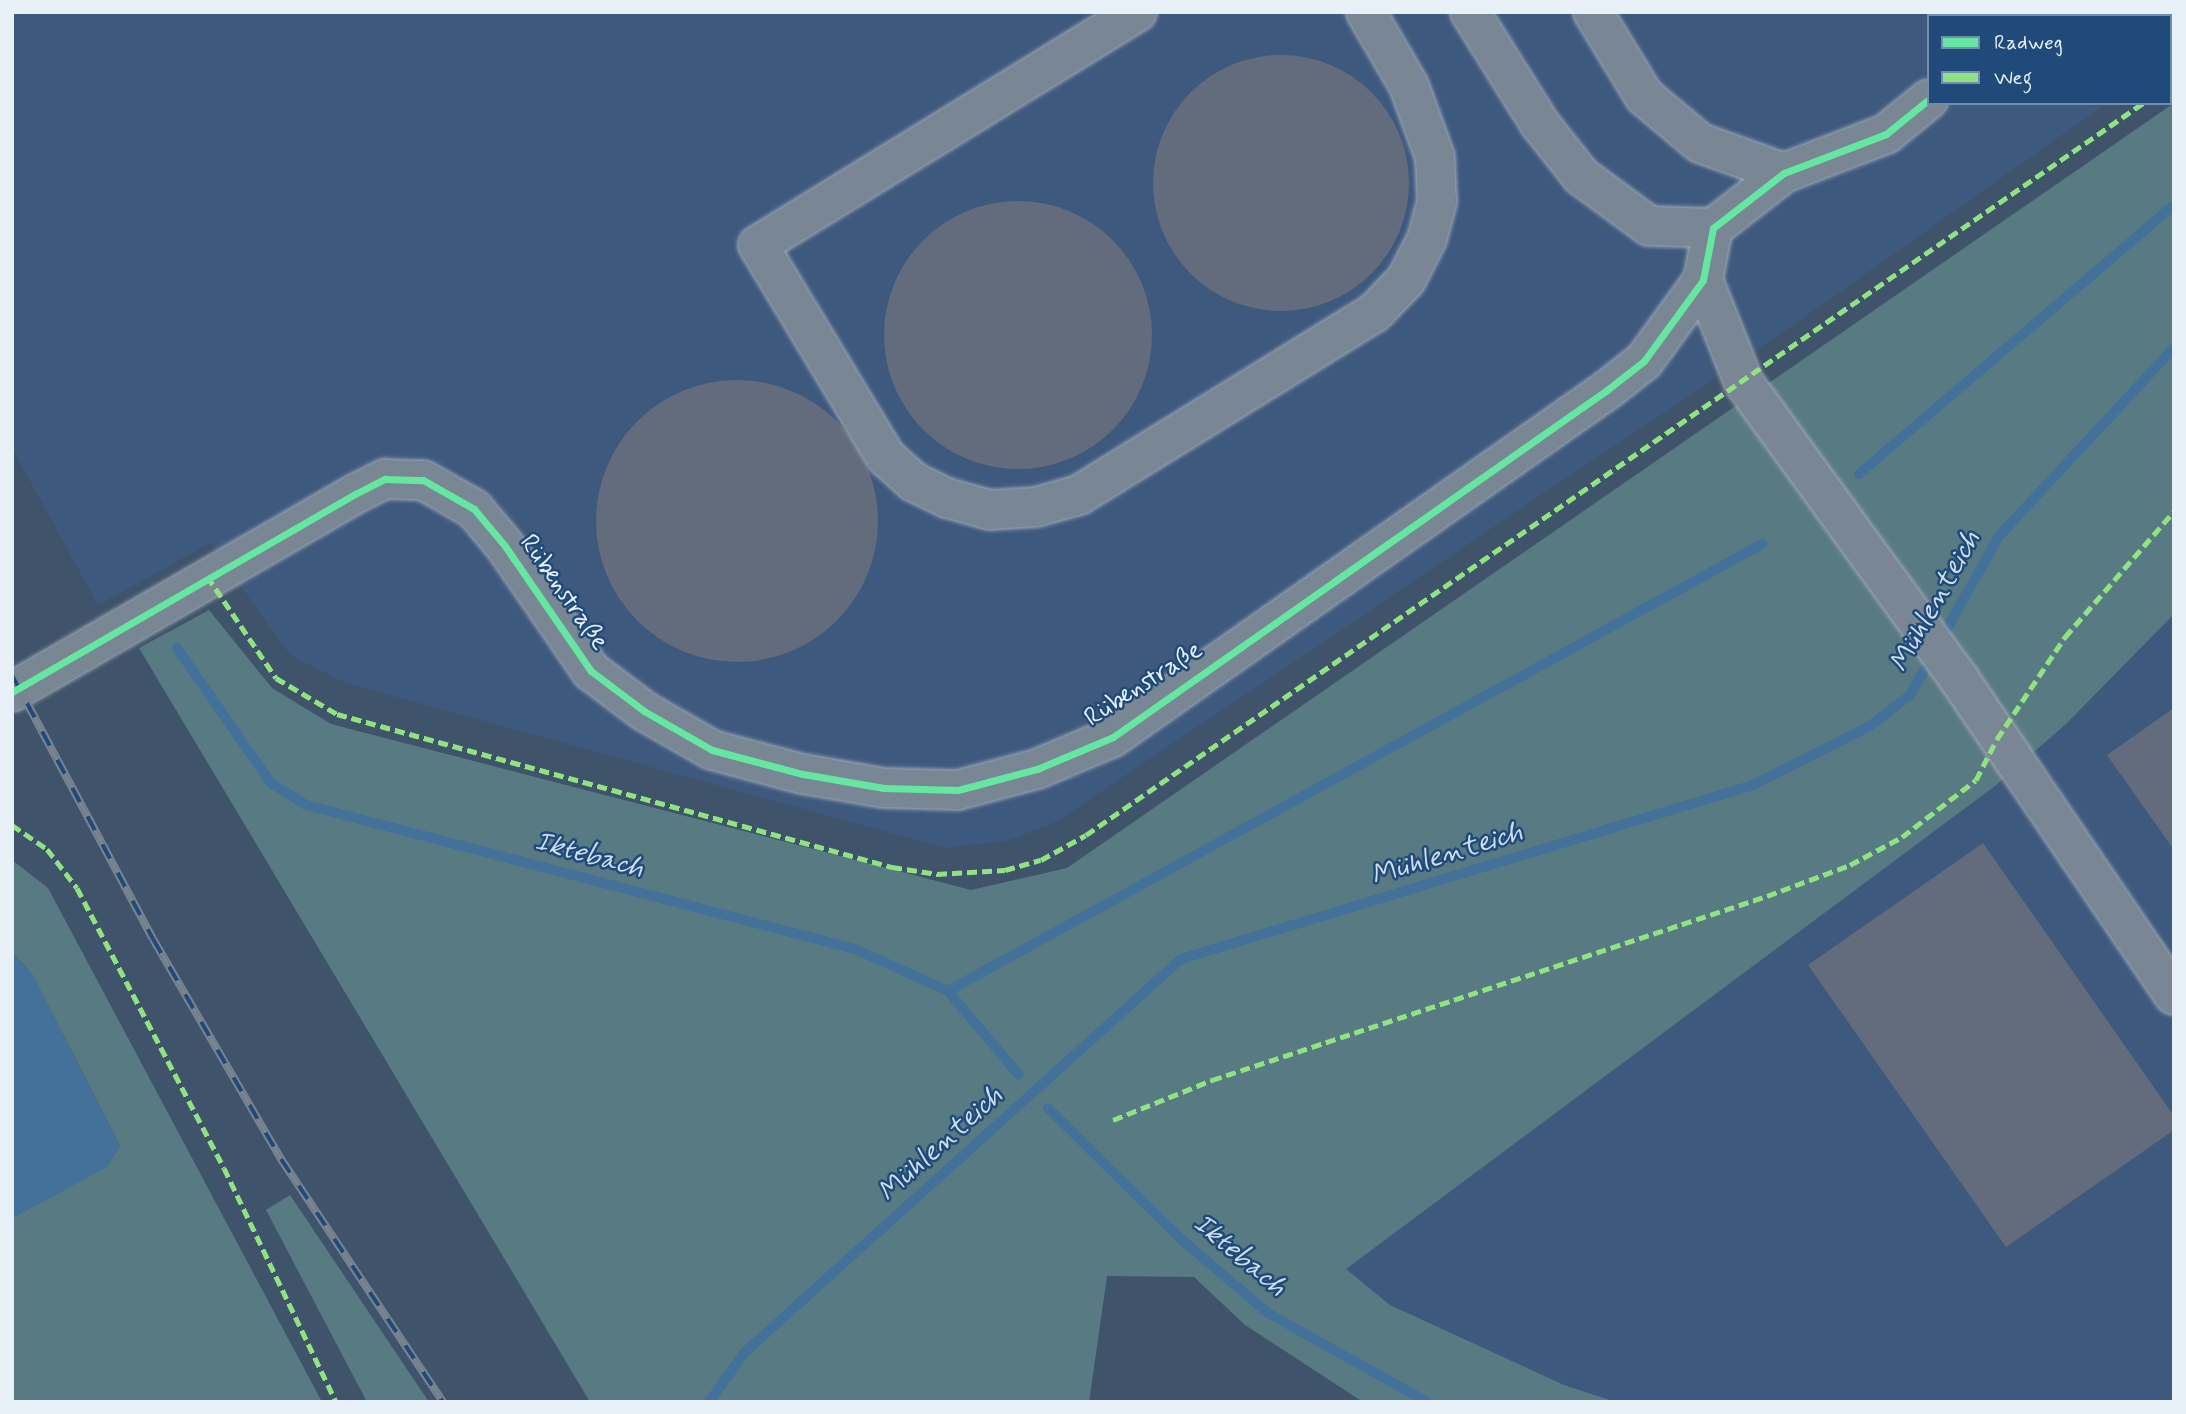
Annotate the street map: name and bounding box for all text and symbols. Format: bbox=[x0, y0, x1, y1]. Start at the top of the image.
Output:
legend bbox=[1927, 14, 2172, 105]
text: Radweg bbox=[1994, 29, 2063, 57]
text: Weg bbox=[1994, 64, 2032, 92]
water label: Mühlenteich bbox=[1883, 525, 1989, 679]
street label: Rübenstraße bbox=[512, 529, 614, 657]
street label: Rübenstraße bbox=[1079, 635, 1209, 735]
water label: Mühlenteich bbox=[1367, 816, 1527, 894]
water label: Iktebach bbox=[531, 825, 647, 887]
water label: Mühlenteich bbox=[872, 1080, 1010, 1210]
water label: Iktebach bbox=[1186, 1207, 1292, 1305]

